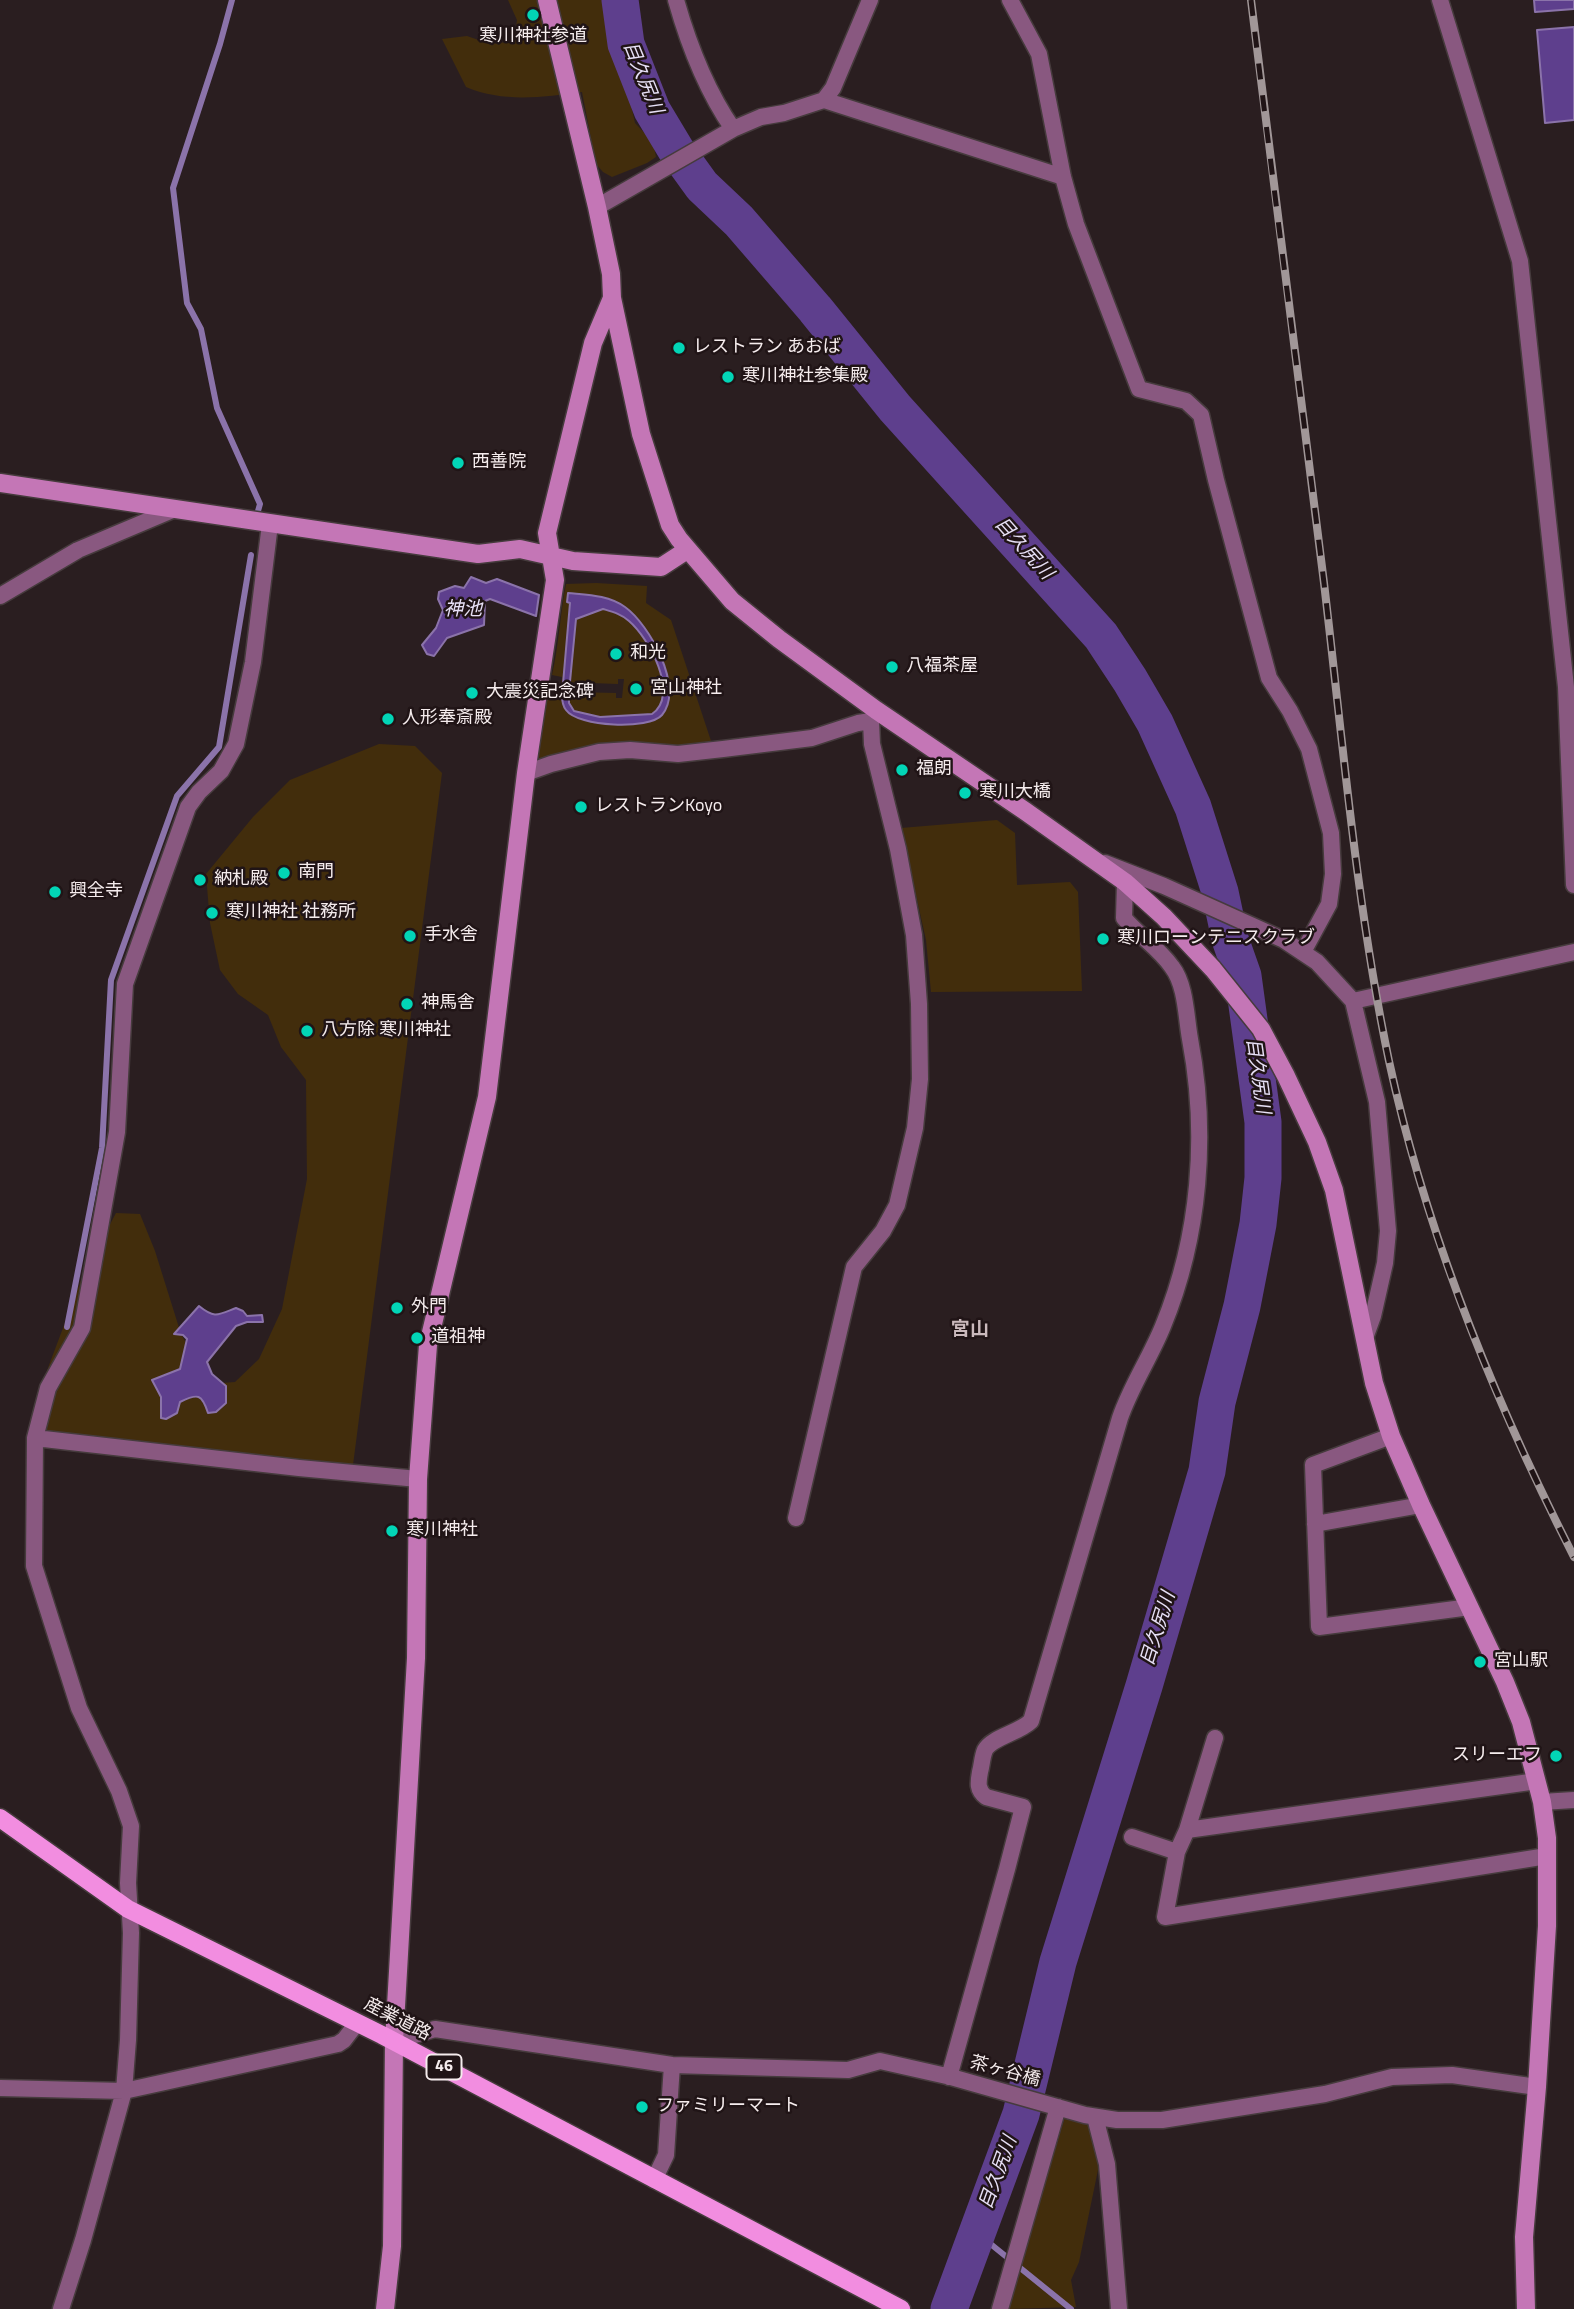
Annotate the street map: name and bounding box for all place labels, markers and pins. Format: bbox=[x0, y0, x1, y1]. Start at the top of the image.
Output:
marker: 寒川神社参道 bbox=[525, 7, 541, 23]
place label: 寒川神社参道 bbox=[479, 26, 587, 48]
place label: レストラン あおば bbox=[693, 337, 841, 359]
marker: レストラン あおば bbox=[671, 340, 687, 356]
place label: 寒川神社参集殿 bbox=[742, 366, 868, 388]
marker: 寒川神社参集殿 bbox=[720, 369, 736, 385]
place label: 西善院 bbox=[472, 452, 526, 474]
marker: 西善院 bbox=[450, 455, 466, 471]
place label: 和光 bbox=[630, 643, 666, 665]
marker: 和光 bbox=[608, 646, 624, 662]
place label: 八福茶屋 bbox=[906, 656, 978, 678]
marker: 八福茶屋 bbox=[884, 659, 900, 675]
place label: 宮山神社 bbox=[650, 678, 722, 700]
marker: 宮山神社 bbox=[628, 681, 644, 697]
place label: 大震災記念碑 bbox=[486, 682, 594, 704]
marker: 大震災記念碑 bbox=[464, 685, 480, 701]
place label: 人形奉斎殿 bbox=[402, 708, 492, 730]
marker: 人形奉斎殿 bbox=[380, 711, 396, 727]
place label: 福朗 bbox=[916, 759, 952, 781]
marker: 福朗 bbox=[894, 762, 910, 778]
place label: 寒川大橋 bbox=[979, 782, 1051, 804]
marker: 寒川大橋 bbox=[957, 785, 973, 801]
place label: レストランKoyo bbox=[595, 796, 722, 818]
marker: レストランKoyo bbox=[573, 799, 589, 815]
place label: 南門 bbox=[298, 862, 334, 884]
marker: 南門 bbox=[276, 865, 292, 881]
place label: 納札殿 bbox=[214, 869, 268, 891]
marker: 納札殿 bbox=[192, 872, 208, 888]
place label: 興全寺 bbox=[69, 881, 123, 903]
marker: 興全寺 bbox=[47, 884, 63, 900]
place label: 寒川神社 社務所 bbox=[226, 902, 356, 924]
marker: 寒川神社 社務所 bbox=[204, 905, 220, 921]
place label: 手水舎 bbox=[424, 925, 478, 947]
marker: 手水舎 bbox=[402, 928, 418, 944]
place label: 寒川ローンテニスクラブ bbox=[1117, 928, 1315, 950]
marker: 寒川ローンテニスクラブ bbox=[1095, 931, 1111, 947]
place label: 神馬舎 bbox=[421, 993, 475, 1015]
marker: 神馬舎 bbox=[399, 996, 415, 1012]
place label: 八方除 寒川神社 bbox=[321, 1020, 451, 1042]
marker: 八方除 寒川神社 bbox=[299, 1023, 315, 1039]
place label: 外門 bbox=[411, 1297, 447, 1319]
marker: 外門 bbox=[389, 1300, 405, 1316]
place label: 道祖神 bbox=[431, 1327, 485, 1349]
marker: 道祖神 bbox=[409, 1330, 425, 1346]
place label: 寒川神社 bbox=[406, 1520, 478, 1542]
marker: 寒川神社 bbox=[384, 1523, 400, 1539]
place label: 宮山駅 bbox=[1494, 1651, 1548, 1673]
marker: 宮山駅 bbox=[1472, 1654, 1488, 1670]
place label: スリーエフ bbox=[1452, 1745, 1542, 1767]
marker: スリーエフ bbox=[1548, 1748, 1564, 1764]
place label: ファミリーマート bbox=[656, 2096, 800, 2118]
marker: ファミリーマート bbox=[634, 2099, 650, 2115]

